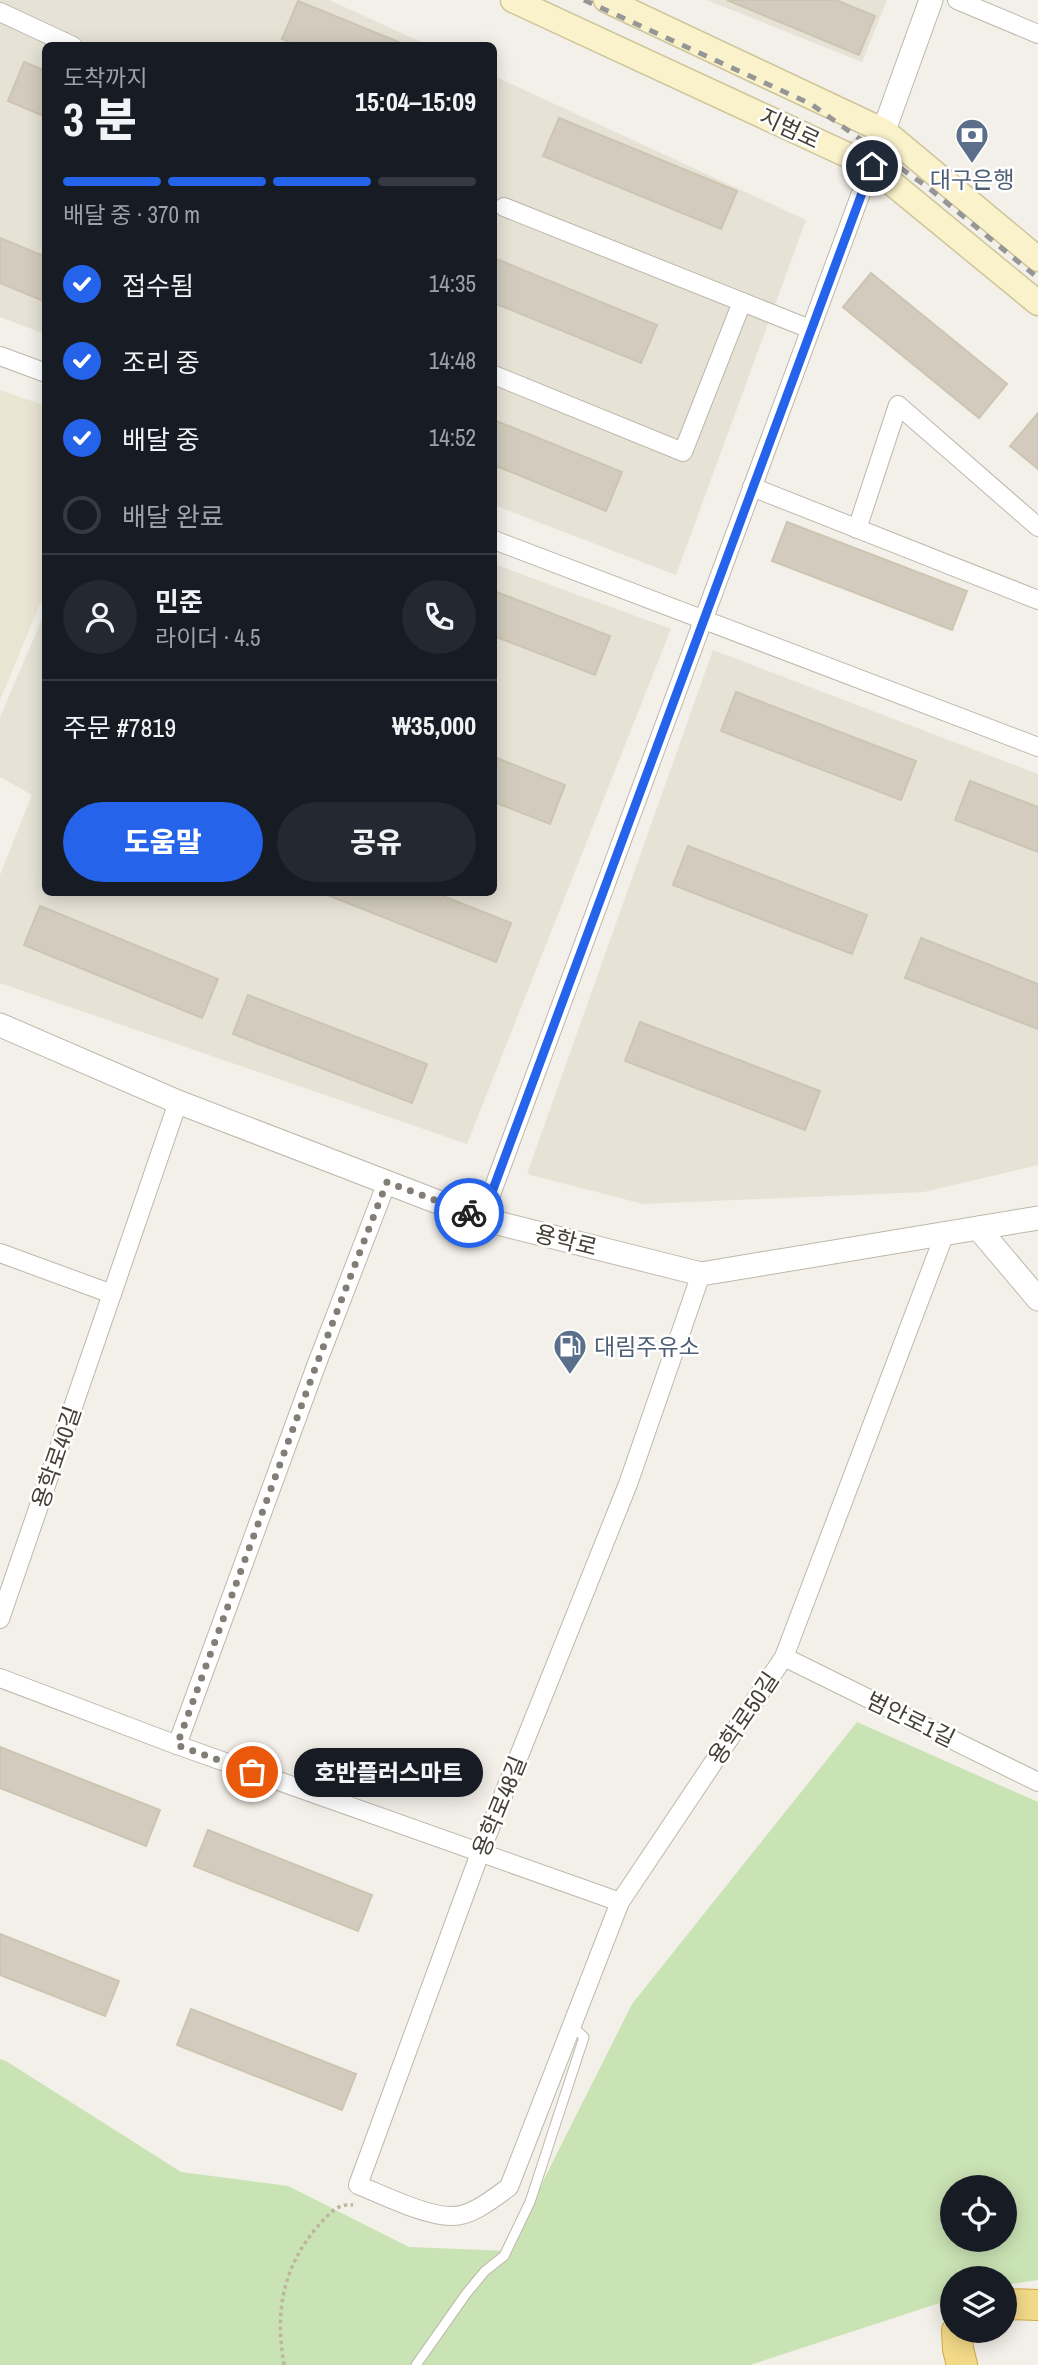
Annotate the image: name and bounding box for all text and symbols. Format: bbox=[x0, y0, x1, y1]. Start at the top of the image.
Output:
text: 도착까지 bbox=[63, 62, 148, 93]
text: 15:04–15:09 bbox=[355, 84, 476, 119]
text: 3 분 bbox=[63, 88, 137, 150]
street label: 지범로 bbox=[755, 101, 825, 155]
bank icon: 대구은행 bbox=[953, 116, 991, 165]
pin bbox=[842, 136, 902, 196]
icon: home bbox=[853, 147, 891, 185]
place label: 대구은행 bbox=[930, 164, 1014, 195]
text: 배달 중 · 370 m bbox=[63, 199, 200, 230]
icon: check bbox=[63, 265, 101, 303]
text: 접수됨 bbox=[122, 268, 194, 303]
text: 14:35 bbox=[429, 268, 476, 299]
icon: check bbox=[63, 342, 101, 380]
text: 조리 중 bbox=[122, 345, 200, 380]
text: 14:48 bbox=[429, 345, 476, 376]
icon: check bbox=[63, 419, 101, 457]
text: 배달 중 bbox=[122, 422, 200, 457]
text: 14:52 bbox=[429, 422, 476, 453]
text: 배달 완료 bbox=[122, 499, 224, 534]
button: person bbox=[63, 580, 137, 654]
button: phone bbox=[402, 580, 476, 654]
text: 민준 bbox=[155, 584, 203, 619]
text: 라이더 · 4.5 bbox=[155, 622, 260, 653]
text: ₩35,000 bbox=[392, 708, 476, 743]
text: 주문 #7819 bbox=[63, 710, 176, 745]
button: 도움말 bbox=[63, 802, 263, 882]
button: 공유 bbox=[277, 802, 476, 882]
courier bbox=[434, 1178, 504, 1248]
icon: bike bbox=[450, 1194, 488, 1232]
street label: 용학로 bbox=[531, 1217, 601, 1263]
fuel station icon: 대림주유소 bbox=[551, 1327, 589, 1376]
place label: 대림주유소 bbox=[594, 1331, 700, 1362]
street label: 용학로40길 bbox=[24, 1402, 88, 1512]
street label: 용학로50길 bbox=[701, 1666, 785, 1770]
street label: 범안로1길 bbox=[861, 1684, 961, 1754]
pin bbox=[222, 1742, 282, 1802]
callout: 호반플러스마트 bbox=[294, 1748, 483, 1796]
street label: 용학로48길 bbox=[465, 1751, 533, 1861]
icon: bag bbox=[233, 1753, 271, 1791]
text: 호반플러스마트 bbox=[314, 1757, 463, 1788]
map controls bbox=[940, 2175, 1017, 2343]
button: locate bbox=[940, 2175, 1017, 2252]
button: layers bbox=[940, 2266, 1017, 2343]

